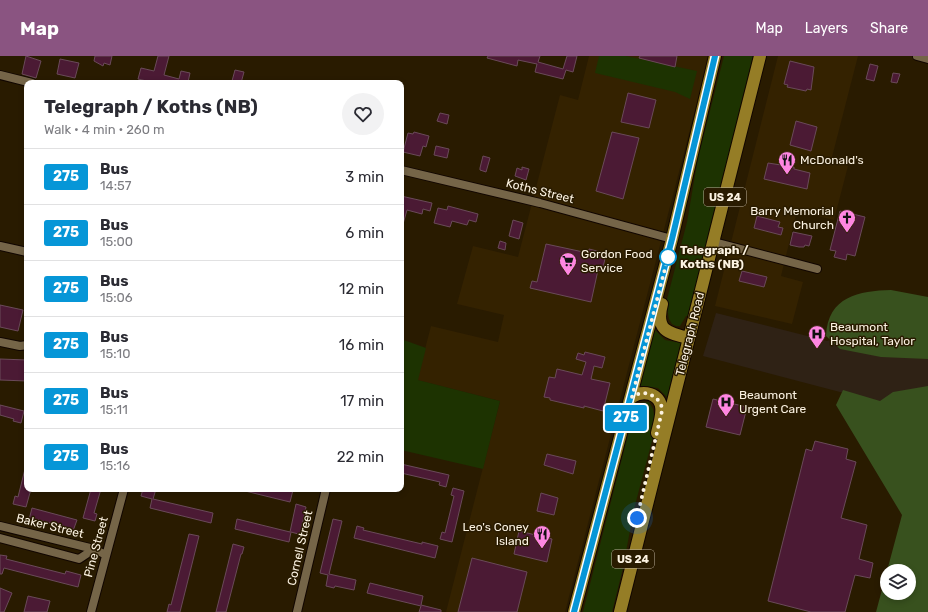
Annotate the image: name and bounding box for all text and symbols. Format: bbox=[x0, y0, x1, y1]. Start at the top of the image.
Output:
text: Map bbox=[20, 17, 59, 40]
text: Map bbox=[756, 20, 783, 37]
text: Layers bbox=[805, 20, 848, 37]
text: Share bbox=[870, 20, 908, 37]
button: heart bbox=[342, 93, 384, 135]
text: Telegraph / Koths (NB) bbox=[44, 95, 258, 118]
text: Walk · 4 min · 260 m bbox=[44, 122, 165, 137]
restaurant icon: McDonald's bbox=[777, 150, 797, 175]
place label: McDonald's bbox=[800, 153, 864, 167]
text: Bus bbox=[100, 160, 128, 178]
text: 275 bbox=[53, 168, 79, 185]
text: 3 min bbox=[345, 168, 384, 186]
street label: Koths Street bbox=[505, 176, 576, 206]
text: 14:57 bbox=[100, 178, 131, 193]
road number: US 24 bbox=[704, 188, 746, 206]
place label: Barry Memorial Church bbox=[750, 204, 834, 232]
church icon: Barry Memorial Church bbox=[837, 208, 857, 233]
text: Bus bbox=[100, 216, 128, 234]
text: 275 bbox=[53, 224, 79, 241]
text: 6 min bbox=[345, 224, 384, 242]
text: 15:00 bbox=[100, 234, 133, 249]
place label: Telegraph / Koths (NB) bbox=[680, 243, 749, 271]
place label: Gordon Food Service bbox=[581, 247, 653, 275]
marker: Telegraph / Koths (NB) bbox=[659, 248, 677, 266]
supermarket icon: Gordon Food Service bbox=[558, 251, 578, 276]
text: Bus bbox=[100, 272, 128, 290]
text: 275 bbox=[53, 280, 79, 297]
text: 12 min bbox=[339, 280, 384, 298]
text: 15:06 bbox=[100, 290, 133, 305]
street label: Telegraph Road bbox=[673, 290, 707, 378]
place label: Beaumont Hospital, Taylor bbox=[830, 320, 915, 348]
hospital icon: Beaumont Hospital, Taylor bbox=[807, 324, 827, 349]
text: Bus bbox=[100, 328, 128, 346]
text: 275 bbox=[53, 336, 79, 353]
text: 16 min bbox=[339, 336, 384, 354]
text: 15:10 bbox=[100, 346, 130, 361]
text: Bus bbox=[100, 384, 128, 402]
place label: Beaumont Urgent Care bbox=[739, 388, 807, 416]
text: 275 bbox=[53, 392, 79, 409]
text: 17 min bbox=[340, 392, 384, 410]
hospital icon: Beaumont Urgent Care bbox=[716, 392, 736, 417]
text: 15:11 bbox=[100, 402, 128, 417]
line badge: 275 bbox=[603, 405, 649, 431]
text: 275 bbox=[613, 409, 639, 426]
text: Bus bbox=[100, 440, 128, 458]
text: 275 bbox=[53, 448, 79, 465]
text: 22 min bbox=[337, 448, 384, 466]
text: 15:16 bbox=[100, 458, 130, 473]
your location bbox=[627, 508, 647, 528]
street label: Cornell Street bbox=[285, 509, 316, 587]
street label: Baker Street bbox=[15, 511, 86, 541]
street label: Pine Street bbox=[81, 515, 111, 579]
place label: Leo's Coney Island bbox=[462, 520, 529, 548]
restaurant icon: Leo's Coney Island bbox=[532, 524, 552, 549]
road number: US 24 bbox=[612, 550, 654, 568]
map controls bbox=[880, 564, 916, 600]
button: layers bbox=[880, 564, 916, 600]

